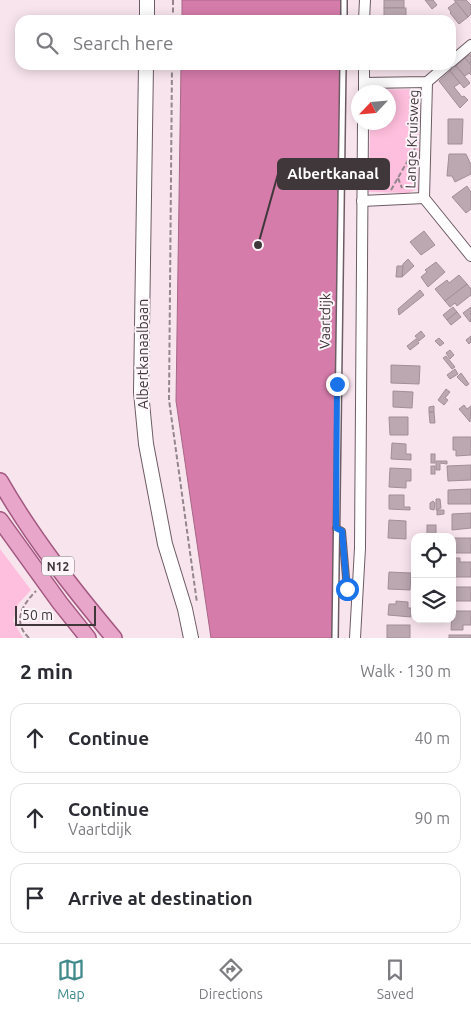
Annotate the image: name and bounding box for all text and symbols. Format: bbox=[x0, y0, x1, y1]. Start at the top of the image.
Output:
search box bbox=[15, 15, 456, 70]
icon: search bbox=[33, 29, 61, 57]
text: Search here bbox=[73, 32, 173, 54]
north arrow bbox=[351, 85, 396, 130]
street label: Lange Kruisweg bbox=[402, 89, 422, 189]
callout: Albertkanaal bbox=[278, 159, 389, 189]
text: Albertkanaal bbox=[287, 165, 379, 182]
street label: Vaartdijk bbox=[317, 293, 333, 349]
street label: Albertkanaalbaan bbox=[135, 299, 151, 409]
route end bbox=[326, 373, 349, 396]
map controls bbox=[411, 533, 456, 623]
button: locate bbox=[411, 533, 456, 578]
road number: N12 bbox=[42, 556, 74, 576]
route start bbox=[336, 578, 359, 601]
button: layers bbox=[411, 578, 456, 623]
scale bar bbox=[15, 603, 96, 626]
text: 50 m bbox=[22, 607, 53, 623]
text: 2 min bbox=[20, 659, 73, 683]
text: Walk · 130 m bbox=[360, 662, 451, 680]
icon: ahead bbox=[21, 724, 49, 752]
text: Continue bbox=[68, 727, 149, 749]
text: 40 m bbox=[414, 729, 450, 747]
text: Continue bbox=[68, 798, 149, 820]
icon: ahead bbox=[21, 804, 49, 832]
text: 90 m bbox=[414, 809, 450, 827]
text: Vaartdijk bbox=[68, 820, 132, 838]
icon: arrive bbox=[21, 884, 49, 912]
text: Arrive at destination bbox=[68, 887, 253, 909]
tab: Map bbox=[57, 956, 85, 1002]
tab: Directions bbox=[199, 956, 263, 1002]
tab: Saved bbox=[377, 956, 414, 1002]

